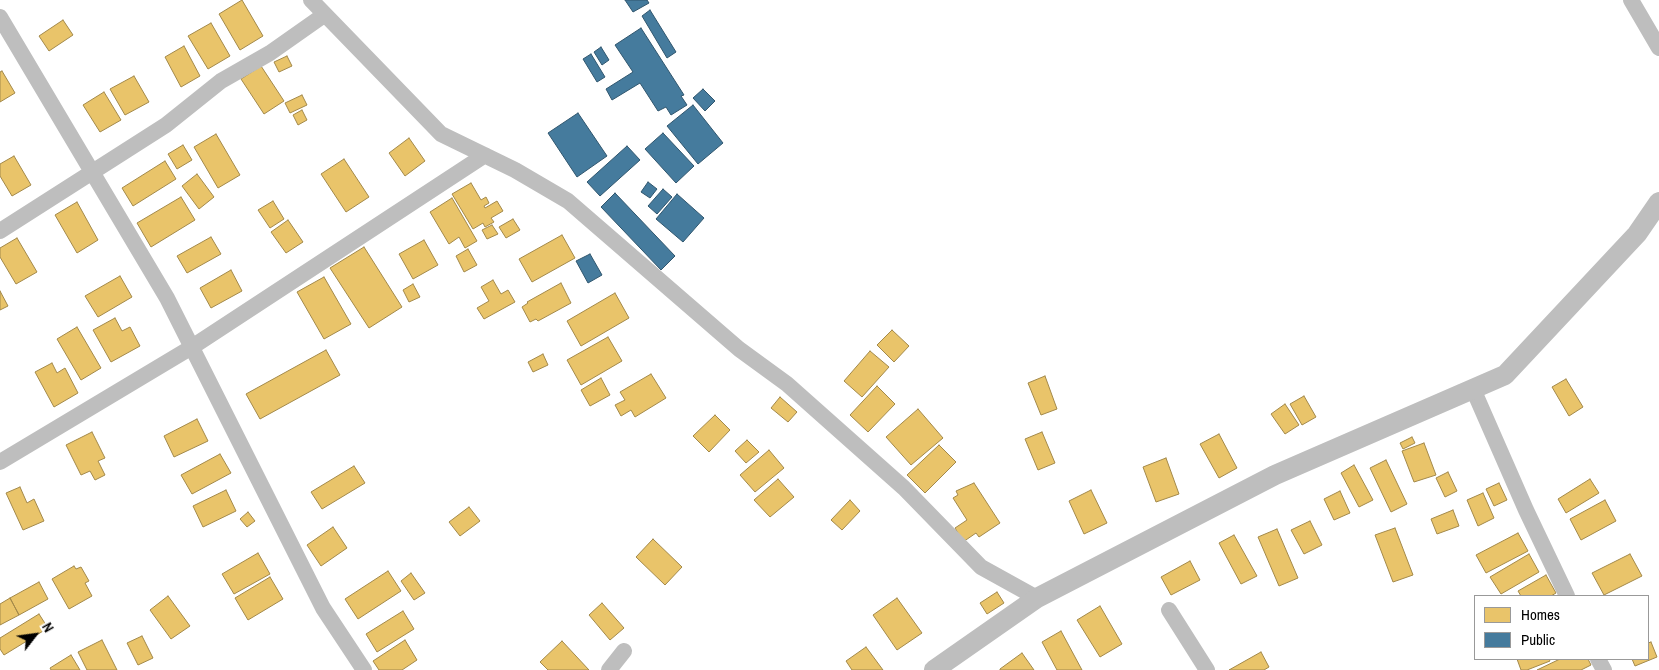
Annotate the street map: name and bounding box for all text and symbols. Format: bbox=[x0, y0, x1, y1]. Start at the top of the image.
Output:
legend bbox=[1474, 595, 1649, 660]
text: Homes bbox=[1521, 604, 1560, 625]
north arrow bbox=[10, 610, 60, 660]
text: N bbox=[38, 619, 58, 636]
text: Public bbox=[1521, 629, 1555, 650]

